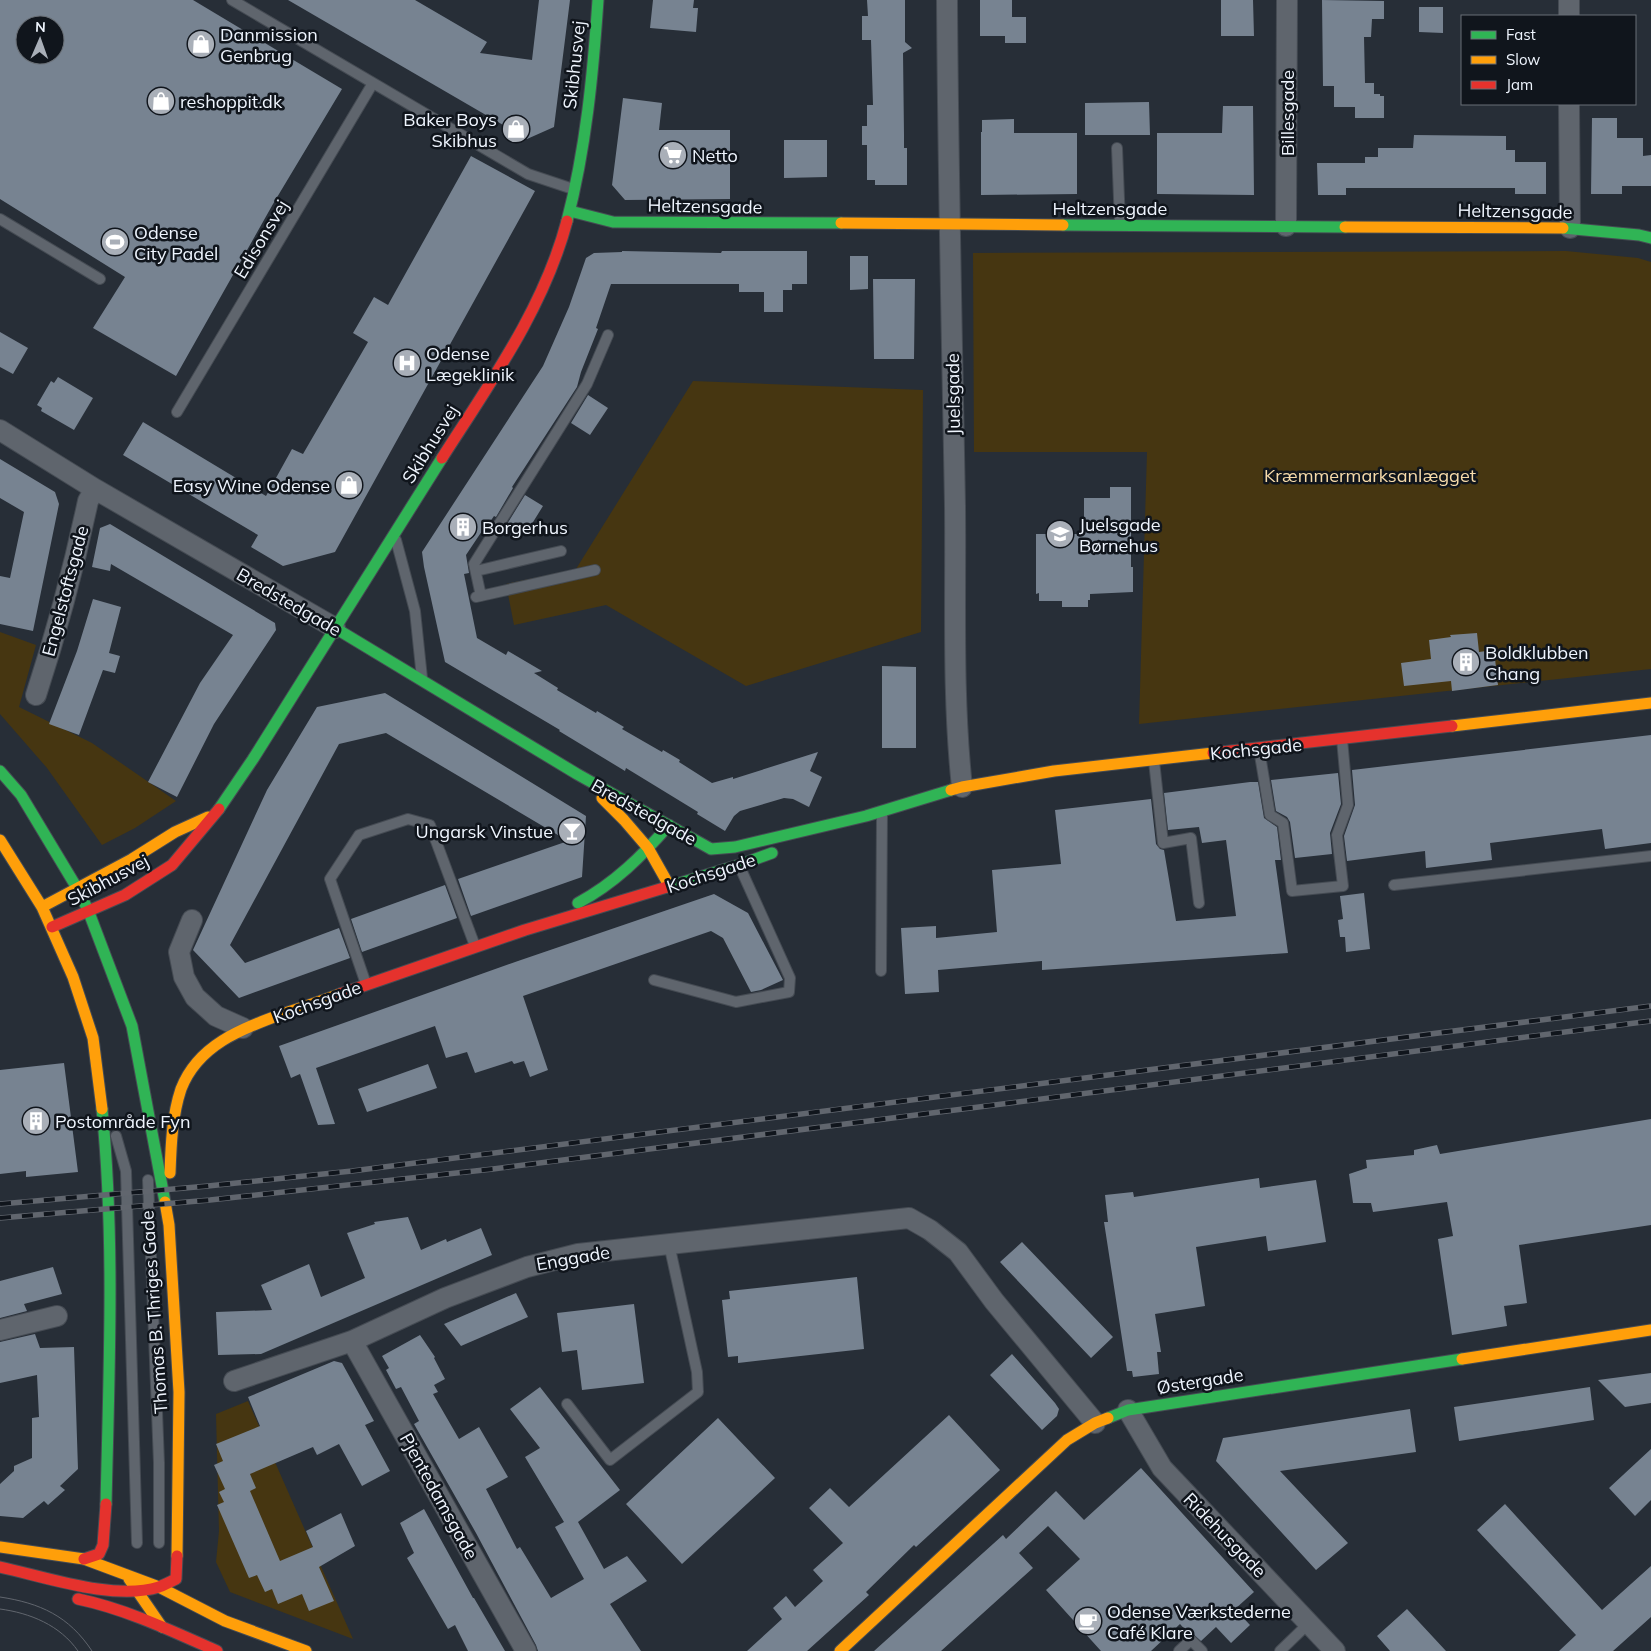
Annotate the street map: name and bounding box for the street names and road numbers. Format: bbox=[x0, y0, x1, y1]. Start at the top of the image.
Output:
street label: Skibhusvej bbox=[558, 20, 590, 110]
street label: Billesgade bbox=[1276, 70, 1299, 156]
street label: Heltzensgade bbox=[647, 193, 763, 219]
street label: Edisonsvej bbox=[229, 196, 293, 282]
street label: Heltzensgade bbox=[1053, 197, 1167, 220]
street label: Heltzensgade bbox=[1457, 198, 1573, 224]
street label: Juelsgade bbox=[941, 353, 965, 435]
street label: Skibhusvej bbox=[397, 400, 463, 488]
street label: Engelstoftsgade bbox=[36, 523, 94, 659]
street label: Bredstedgade bbox=[233, 563, 345, 641]
street label: Kochsgade bbox=[1209, 733, 1303, 765]
street label: Bredstedgade bbox=[587, 774, 701, 850]
street label: Kochsgade bbox=[664, 848, 758, 898]
street label: Skibhusvej bbox=[63, 849, 153, 911]
street label: Kochsgade bbox=[270, 975, 364, 1029]
street label: Thomas B. Thriges Gade bbox=[135, 1210, 173, 1414]
street label: Enggade bbox=[534, 1240, 612, 1276]
street label: Østergade bbox=[1155, 1363, 1245, 1399]
street label: Pjentedamsgade bbox=[395, 1429, 483, 1563]
street label: Ridehusgade bbox=[1179, 1488, 1271, 1582]

